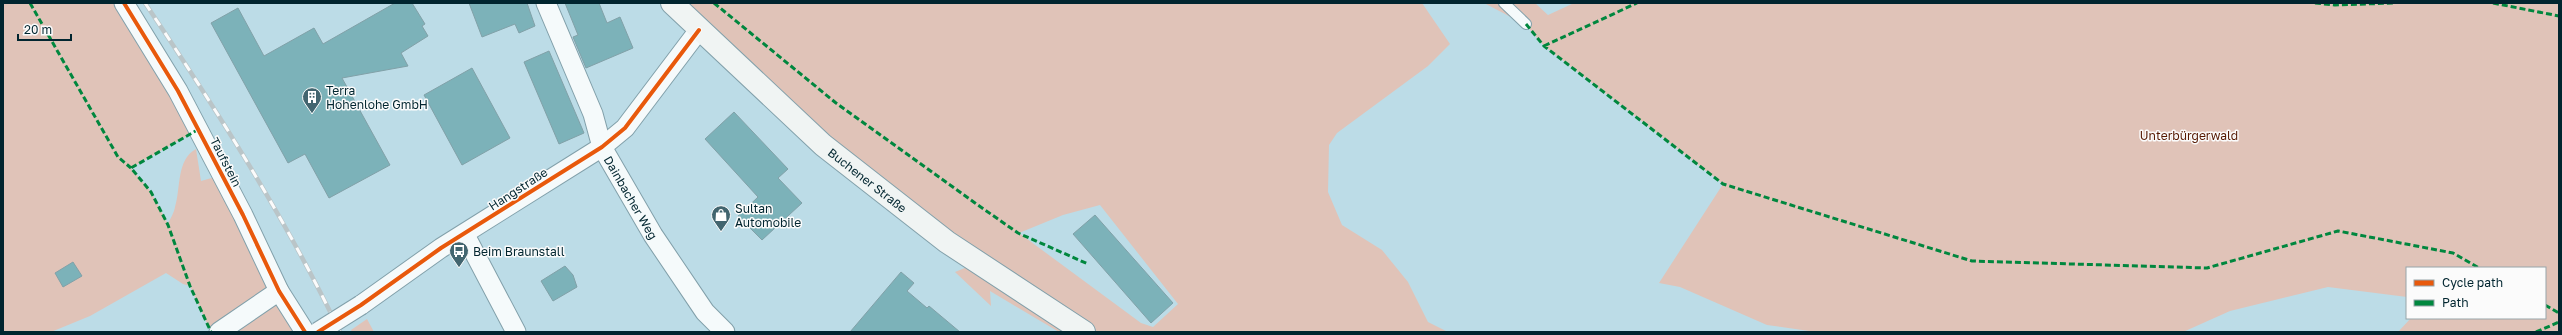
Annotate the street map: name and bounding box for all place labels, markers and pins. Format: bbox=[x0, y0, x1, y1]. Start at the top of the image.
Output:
place label: Terra Hohenlohe GmbH bbox=[326, 83, 428, 112]
building icon: Terra Hohenlohe GmbH bbox=[301, 86, 323, 114]
place label: Sultan Automobile bbox=[735, 201, 801, 230]
shop icon: Sultan Automobile bbox=[710, 204, 732, 232]
bus stop icon: Beim Braunstall bbox=[448, 240, 470, 268]
place label: Beim Braunstall bbox=[473, 244, 565, 259]

